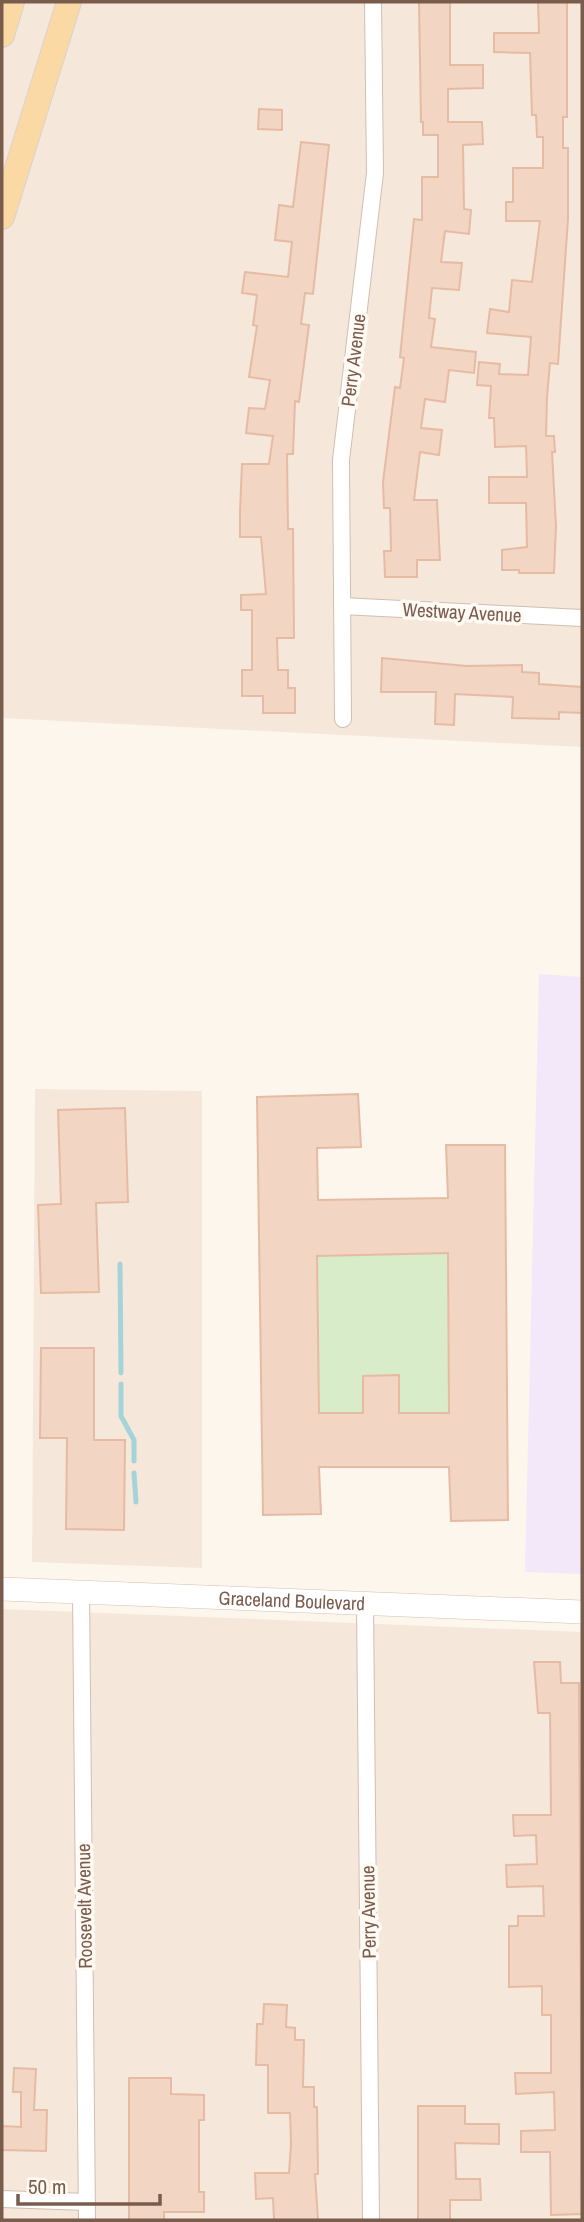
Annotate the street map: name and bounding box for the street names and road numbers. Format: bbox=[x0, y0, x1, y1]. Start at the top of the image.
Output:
street label: Perry Avenue bbox=[334, 312, 372, 408]
street label: Westway Avenue bbox=[402, 596, 522, 628]
street label: Graceland Boulevard bbox=[218, 1585, 365, 1616]
street label: Roosevelt Avenue bbox=[70, 1843, 98, 1969]
street label: Perry Avenue bbox=[354, 1865, 382, 1959]

